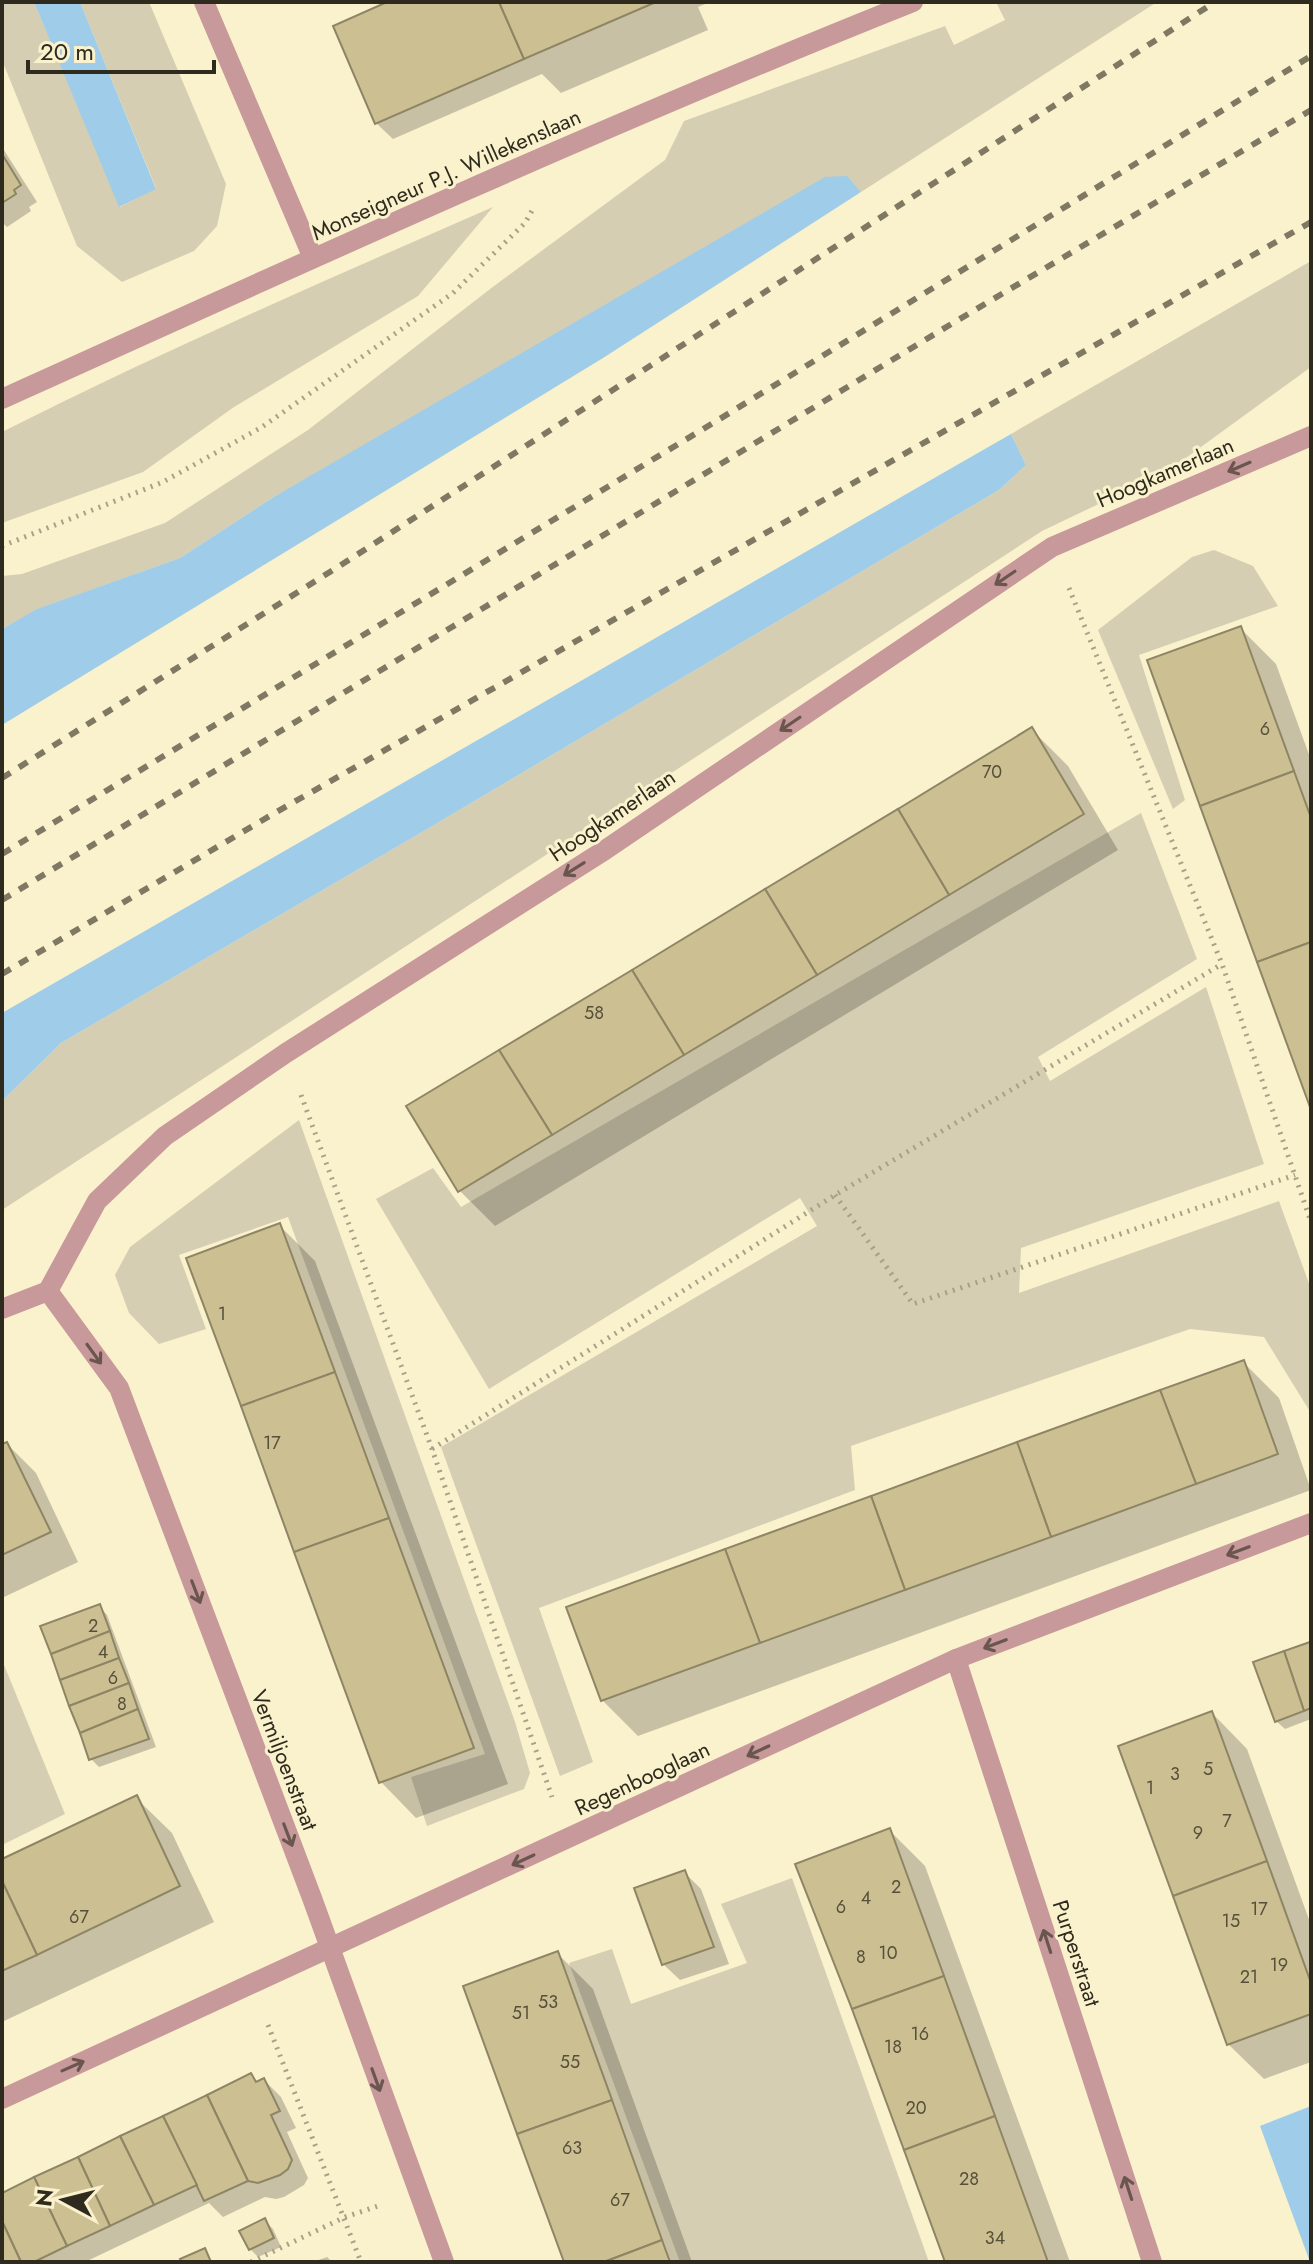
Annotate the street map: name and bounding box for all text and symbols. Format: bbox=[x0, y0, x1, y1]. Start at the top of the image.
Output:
scale bar bbox=[28, 24, 214, 74]
text: 20 m bbox=[40, 34, 94, 69]
street label: Monseigneur P.J. Willekenslaan bbox=[306, 100, 586, 248]
street label: Hoogkamerlaan bbox=[1091, 429, 1239, 515]
one-way arrow bbox=[1227, 460, 1252, 475]
one-way arrow bbox=[995, 570, 1017, 587]
one-way arrow bbox=[780, 716, 802, 732]
house number: 6 bbox=[1260, 716, 1270, 742]
house number: 70 bbox=[982, 759, 1002, 785]
street label: Hoogkamerlaan bbox=[542, 761, 682, 869]
one-way arrow bbox=[564, 861, 586, 878]
house number: 58 bbox=[584, 1000, 604, 1026]
house number: 1 bbox=[218, 1301, 226, 1327]
one-way arrow bbox=[85, 1343, 102, 1364]
house number: 17 bbox=[263, 1430, 281, 1456]
one-way arrow bbox=[1226, 1545, 1251, 1559]
one-way arrow bbox=[190, 1579, 204, 1604]
house number: 2 bbox=[88, 1613, 98, 1639]
one-way arrow bbox=[983, 1638, 1008, 1652]
house number: 4 bbox=[98, 1639, 108, 1665]
house number: 6 bbox=[108, 1665, 118, 1691]
street label: Vermiljoenstraat bbox=[244, 1685, 327, 1836]
house number: 8 bbox=[117, 1691, 127, 1717]
street label: Regenbooglaan bbox=[569, 1733, 715, 1823]
one-way arrow bbox=[747, 1744, 771, 1759]
house number: 5 bbox=[1203, 1756, 1213, 1782]
house number: 3 bbox=[1170, 1761, 1180, 1787]
house number: 1 bbox=[1146, 1775, 1154, 1801]
house number: 7 bbox=[1222, 1808, 1232, 1834]
house number: 9 bbox=[1193, 1820, 1203, 1846]
one-way arrow bbox=[282, 1822, 296, 1847]
one-way arrow bbox=[511, 1853, 535, 1868]
house number: 2 bbox=[891, 1874, 901, 1900]
house number: 4 bbox=[861, 1885, 871, 1911]
house number: 6 bbox=[836, 1894, 846, 1920]
street label: Purperstraat bbox=[1045, 1896, 1109, 2011]
house number: 17 bbox=[1250, 1896, 1268, 1922]
house number: 67 bbox=[69, 1904, 89, 1930]
house number: 15 bbox=[1222, 1908, 1240, 1934]
one-way arrow bbox=[1039, 1928, 1054, 1953]
house number: 10 bbox=[879, 1940, 898, 1966]
house number: 8 bbox=[856, 1944, 866, 1970]
house number: 19 bbox=[1270, 1952, 1288, 1978]
house number: 21 bbox=[1240, 1964, 1258, 1990]
house number: 53 bbox=[538, 1989, 558, 2015]
house number: 51 bbox=[512, 2000, 530, 2026]
house number: 16 bbox=[911, 2021, 929, 2047]
house number: 18 bbox=[884, 2034, 902, 2060]
house number: 55 bbox=[560, 2049, 580, 2075]
one-way arrow bbox=[60, 2058, 85, 2073]
one-way arrow bbox=[370, 2067, 384, 2092]
house number: 20 bbox=[905, 2095, 927, 2121]
house number: 63 bbox=[562, 2135, 582, 2161]
north arrow bbox=[24, 2160, 104, 2240]
house number: 28 bbox=[959, 2166, 979, 2192]
one-way arrow bbox=[1120, 2176, 1134, 2201]
text: N bbox=[27, 2187, 61, 2208]
house number: 67 bbox=[610, 2187, 630, 2213]
house number: 34 bbox=[985, 2225, 1005, 2251]

